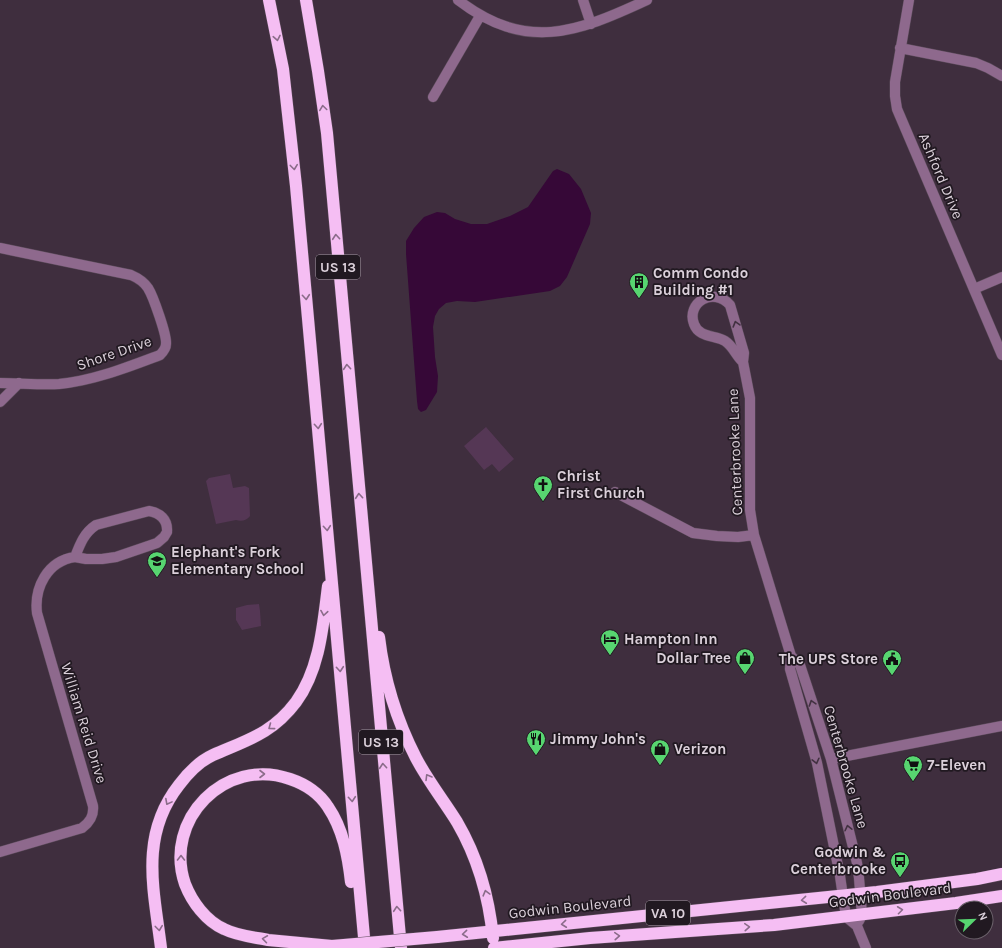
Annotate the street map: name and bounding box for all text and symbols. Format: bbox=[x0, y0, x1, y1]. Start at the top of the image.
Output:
one-way arrow bbox=[272, 35, 280, 41]
one-way arrow bbox=[319, 105, 328, 111]
street label: Ashford Drive bbox=[915, 130, 967, 222]
one-way arrow bbox=[289, 164, 298, 170]
one-way arrow bbox=[331, 234, 340, 240]
road number: US 13 bbox=[316, 255, 360, 279]
place label: Comm Condo Building #1 bbox=[653, 264, 748, 299]
building icon: Comm Condo Building #1 bbox=[628, 271, 650, 299]
one-way arrow bbox=[301, 294, 310, 300]
one-way arrow bbox=[732, 321, 741, 328]
street label: Shore Drive bbox=[74, 332, 154, 374]
one-way arrow bbox=[343, 364, 352, 370]
street label: Centerbrooke Lane bbox=[724, 388, 746, 516]
one-way arrow bbox=[313, 423, 322, 429]
place label: Christ First Church bbox=[557, 467, 645, 502]
church icon: Christ First Church bbox=[532, 474, 554, 502]
one-way arrow bbox=[355, 493, 364, 499]
one-way arrow bbox=[323, 525, 332, 531]
place label: Elephant's Fork Elementary School bbox=[171, 543, 304, 578]
school or university icon: Elephant's Fork Elementary School bbox=[146, 550, 168, 578]
one-way arrow bbox=[320, 610, 329, 616]
hotel icon: Hampton Inn bbox=[599, 628, 621, 656]
place label: Hampton Inn bbox=[624, 630, 718, 648]
shop icon: Dollar Tree bbox=[734, 647, 756, 675]
public building icon: The UPS Store bbox=[881, 648, 903, 676]
place label: Dollar Tree bbox=[656, 649, 731, 667]
place label: The UPS Store bbox=[779, 650, 878, 668]
street label: William Reid Drive bbox=[57, 660, 111, 786]
one-way arrow bbox=[336, 666, 345, 672]
one-way arrow bbox=[809, 700, 817, 707]
street label: Centerbrooke Lane bbox=[820, 703, 872, 831]
one-way arrow bbox=[268, 722, 275, 729]
restaurant icon: Jimmy John's bbox=[525, 728, 547, 756]
road number: US 13 bbox=[359, 730, 403, 754]
place label: Jimmy John's bbox=[550, 730, 646, 748]
shop icon: Verizon bbox=[649, 738, 671, 766]
place label: Verizon bbox=[674, 740, 726, 758]
supermarket icon: 7-Eleven bbox=[902, 754, 924, 782]
place label: 7-Eleven bbox=[927, 756, 986, 774]
one-way arrow bbox=[812, 758, 820, 764]
one-way arrow bbox=[379, 763, 388, 769]
one-way arrow bbox=[259, 770, 265, 778]
one-way arrow bbox=[425, 774, 433, 781]
one-way arrow bbox=[347, 796, 356, 802]
one-way arrow bbox=[165, 797, 173, 805]
one-way arrow bbox=[845, 825, 853, 831]
place label: Godwin & Centerbrooke bbox=[791, 843, 886, 878]
bus stop icon: Godwin & Centerbrooke bbox=[889, 850, 911, 878]
one-way arrow bbox=[177, 855, 185, 861]
street label: Godwin Boulevard bbox=[828, 879, 952, 911]
one-way arrow bbox=[482, 890, 490, 896]
street label: Godwin Boulevard bbox=[508, 892, 632, 922]
one-way arrow bbox=[801, 895, 807, 904]
north arrow bbox=[954, 900, 994, 940]
road number: VA 10 bbox=[646, 901, 690, 925]
one-way arrow bbox=[393, 906, 402, 912]
one-way arrow bbox=[897, 906, 903, 915]
text: N bbox=[975, 910, 990, 922]
one-way arrow bbox=[561, 920, 567, 929]
one-way arrow bbox=[744, 922, 750, 931]
one-way arrow bbox=[154, 925, 163, 931]
one-way arrow bbox=[462, 929, 468, 938]
one-way arrow bbox=[614, 931, 620, 940]
one-way arrow bbox=[262, 935, 268, 944]

